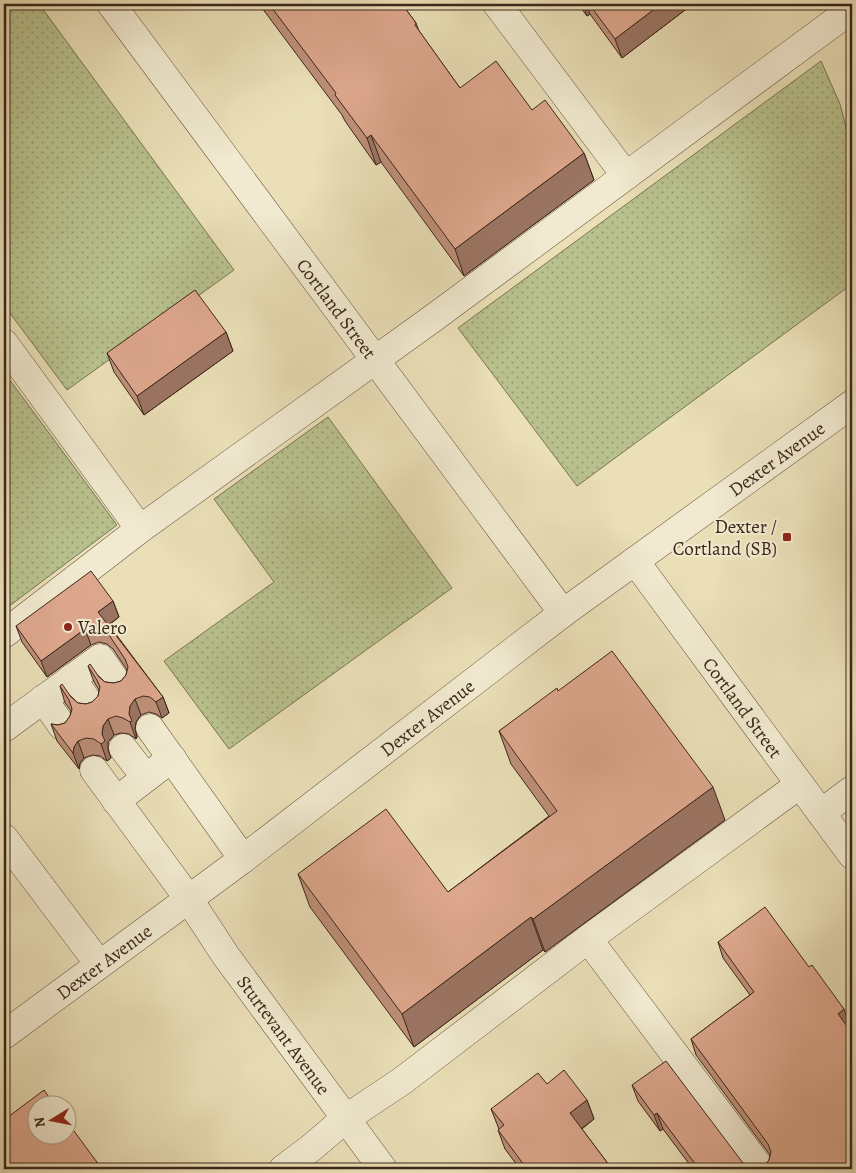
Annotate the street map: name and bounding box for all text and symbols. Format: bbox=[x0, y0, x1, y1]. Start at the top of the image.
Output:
street label: Cortland Street bbox=[290, 253, 382, 365]
street label: Dexter Avenue bbox=[724, 416, 831, 503]
place label: Dexter / Cortland (SB) bbox=[673, 514, 777, 562]
marker: Dexter / Cortland (SB) bbox=[781, 531, 793, 543]
place label: Valero bbox=[77, 615, 127, 641]
marker: Valero bbox=[62, 621, 74, 633]
street label: Cortland Street bbox=[696, 652, 788, 764]
street label: Dexter Avenue bbox=[375, 674, 480, 763]
street label: Dexter Avenue bbox=[51, 918, 158, 1006]
street label: Sturtevant Avenue bbox=[230, 970, 336, 1101]
north arrow bbox=[28, 1096, 78, 1146]
text: N bbox=[29, 1115, 50, 1129]

